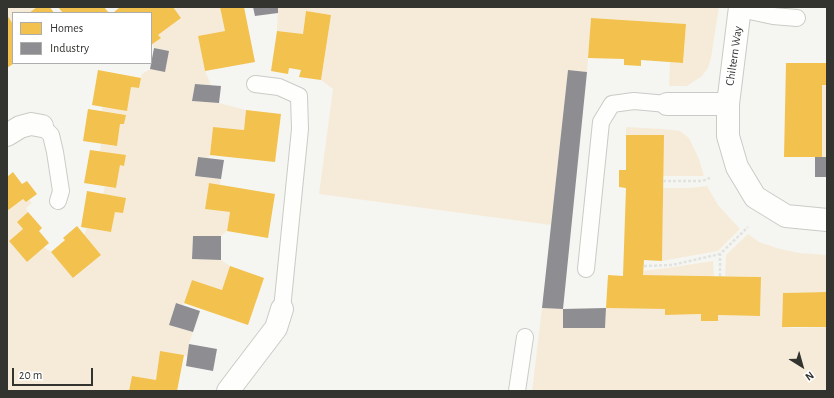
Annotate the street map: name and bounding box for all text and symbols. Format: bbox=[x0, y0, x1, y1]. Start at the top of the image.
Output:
legend bbox=[12, 12, 152, 64]
text: Homes bbox=[50, 22, 83, 34]
street label: Chiltern Way bbox=[723, 25, 745, 87]
text: Industry bbox=[50, 42, 89, 54]
north arrow bbox=[782, 346, 822, 386]
scale bar bbox=[14, 360, 95, 386]
text: 20 m bbox=[19, 369, 42, 381]
text: N bbox=[803, 369, 816, 383]

